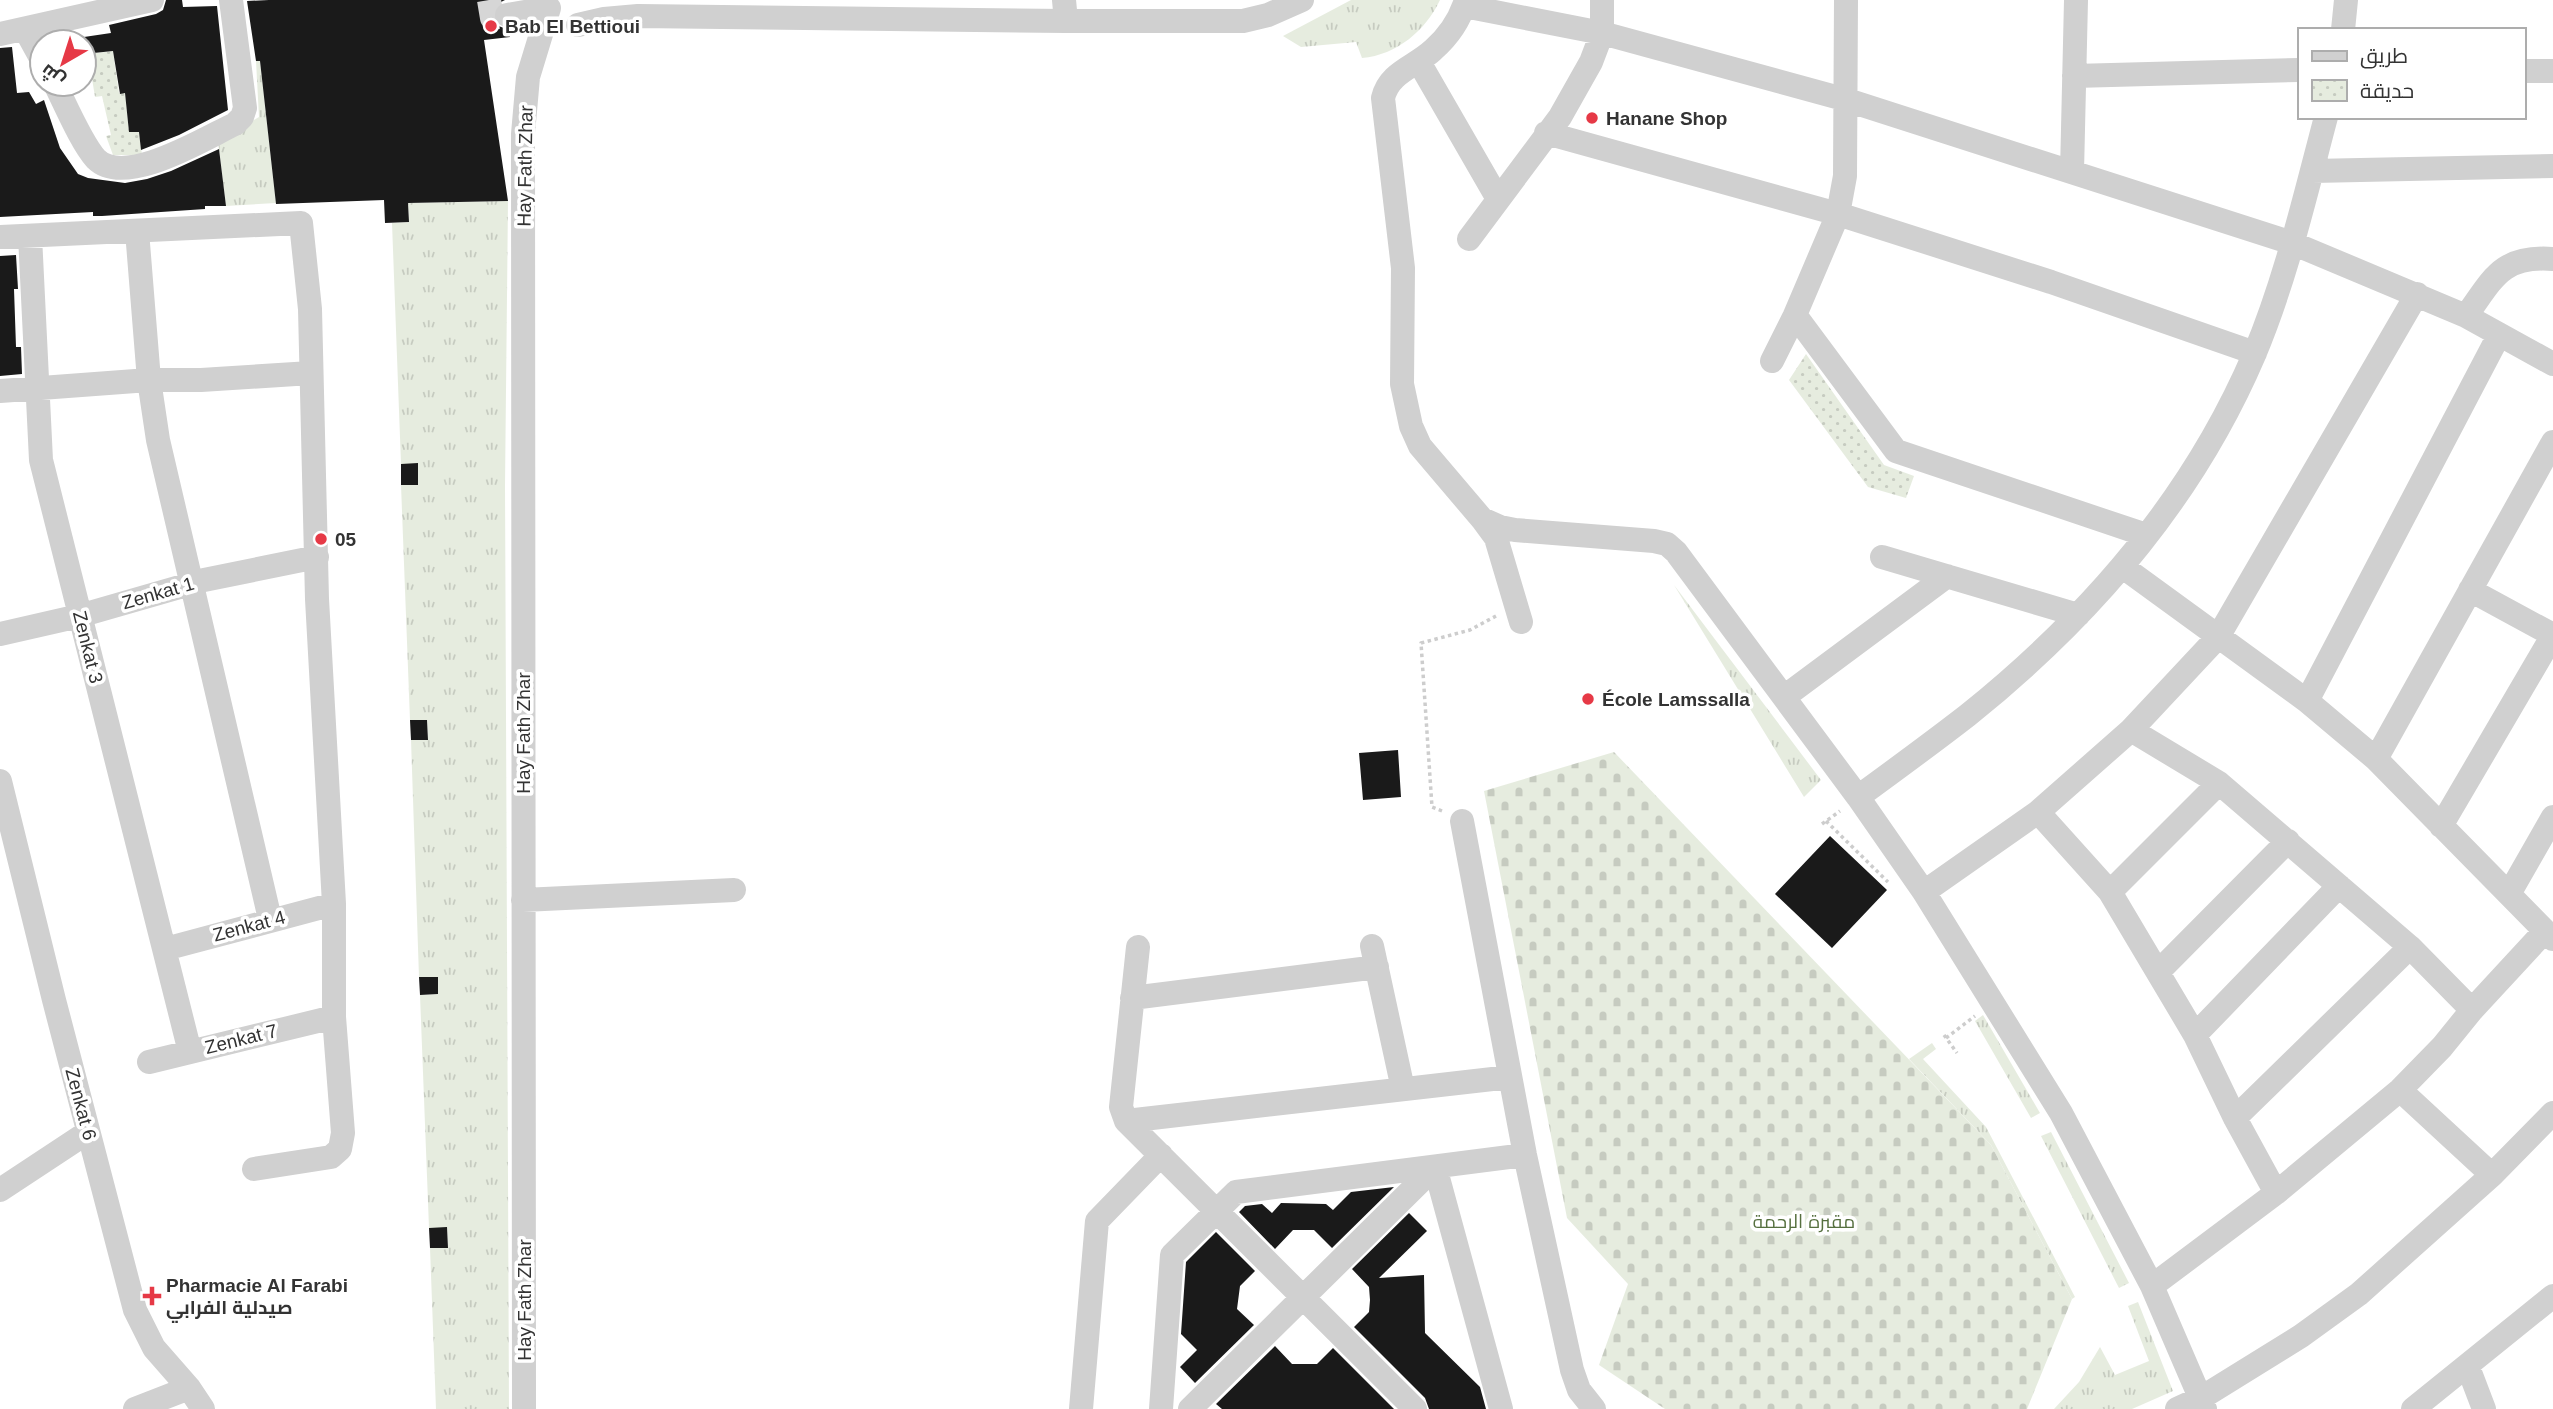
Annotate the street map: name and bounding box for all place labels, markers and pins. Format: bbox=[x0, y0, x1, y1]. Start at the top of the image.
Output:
place label: Bab El Bettioui bbox=[505, 16, 640, 37]
marker: Bab El Bettioui bbox=[483, 18, 499, 34]
place label: Hanane Shop bbox=[1606, 108, 1727, 129]
marker: Hanane Shop bbox=[1584, 110, 1600, 126]
place label: 05 bbox=[335, 529, 357, 550]
marker: 05 bbox=[313, 531, 329, 547]
place label: École Lamssalla bbox=[1602, 689, 1750, 710]
marker: École Lamssalla bbox=[1580, 691, 1596, 707]
place label: Pharmacie Al Farabi صيدلية الفرابي bbox=[166, 1275, 348, 1323]
marker: Pharmacie Al Farabi صيدلية الفرابي bbox=[144, 1288, 160, 1304]

